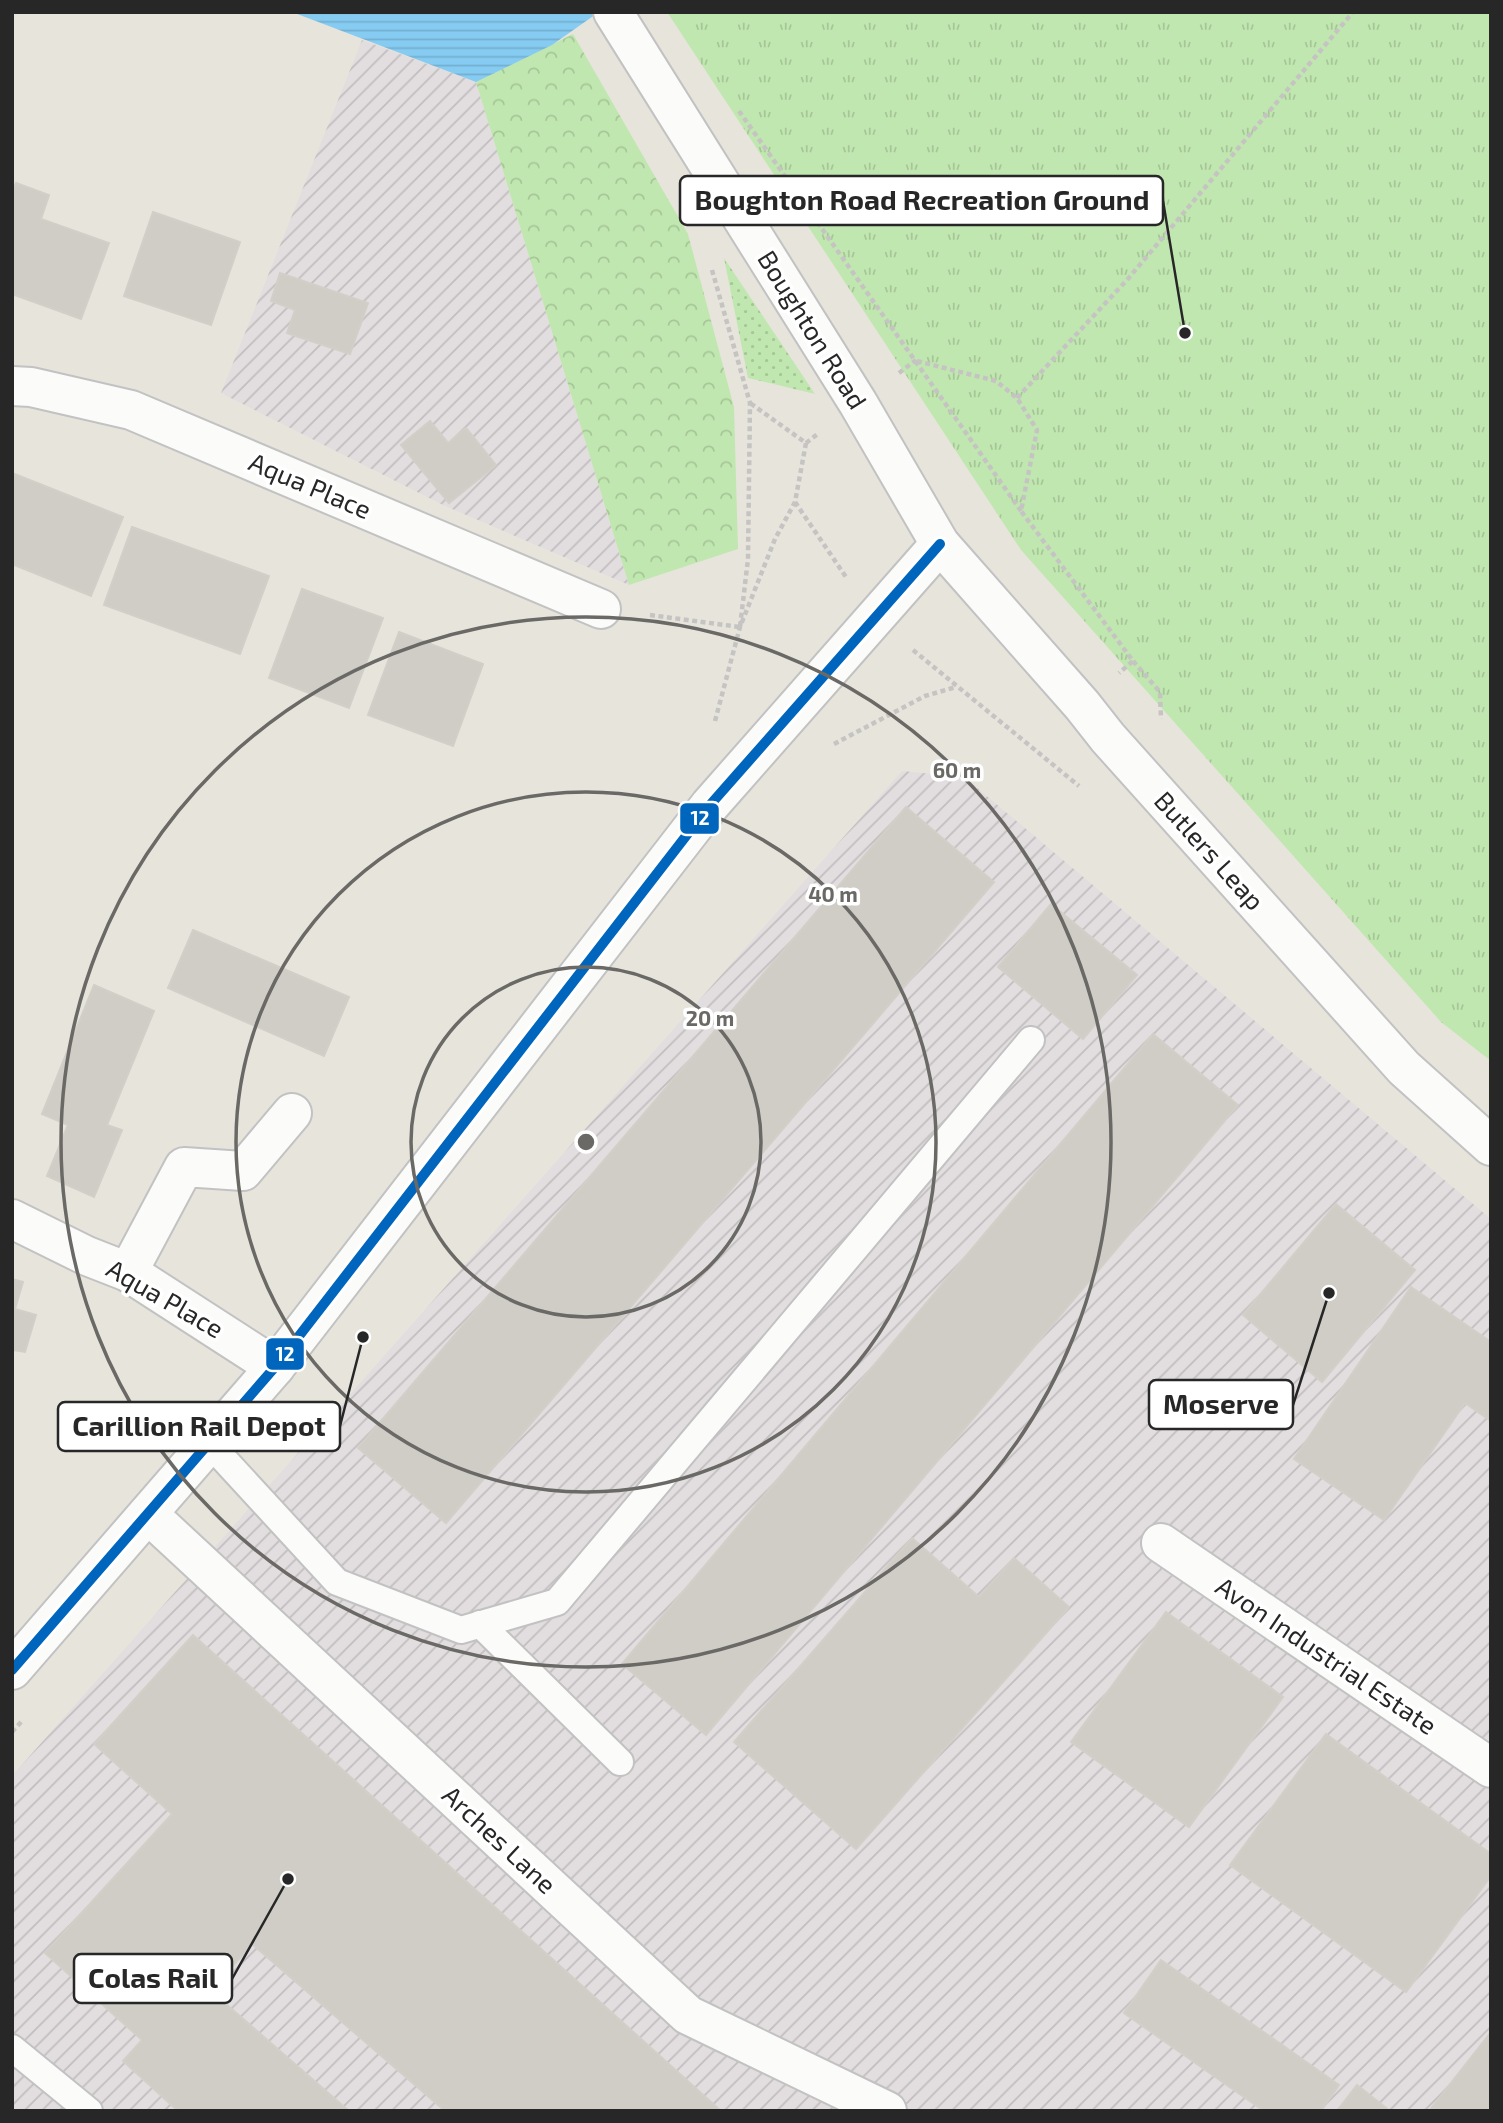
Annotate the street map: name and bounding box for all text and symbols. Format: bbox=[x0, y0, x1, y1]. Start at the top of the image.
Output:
callout: Boughton Road Recreation Ground bbox=[680, 176, 1163, 225]
text: Boughton Road Recreation Ground bbox=[695, 182, 1149, 216]
street label: Boughton Road bbox=[752, 244, 874, 414]
street label: Aqua Place bbox=[245, 445, 376, 524]
text: 60 m bbox=[933, 757, 981, 782]
street label: Butlers Leap bbox=[1149, 784, 1271, 916]
line badge: 12 bbox=[679, 802, 720, 835]
text: 12 bbox=[690, 806, 710, 829]
text: 40 m bbox=[808, 881, 858, 906]
text: 20 m bbox=[686, 1005, 734, 1030]
centre of rings bbox=[574, 1130, 598, 1154]
street label: Aqua Place bbox=[102, 1252, 230, 1344]
line badge: 12 bbox=[265, 1337, 305, 1371]
text: 12 bbox=[275, 1342, 295, 1365]
callout: Moserve bbox=[1149, 1380, 1293, 1429]
text: Moserve bbox=[1163, 1386, 1279, 1420]
callout: Carillion Rail Depot bbox=[58, 1402, 340, 1451]
text: Carillion Rail Depot bbox=[72, 1408, 326, 1442]
street label: Avon Industrial Estate bbox=[1211, 1569, 1443, 1740]
street label: Arches Lane bbox=[437, 1779, 563, 1899]
callout: Colas Rail bbox=[74, 1954, 232, 2003]
text: Colas Rail bbox=[88, 1960, 219, 1994]

